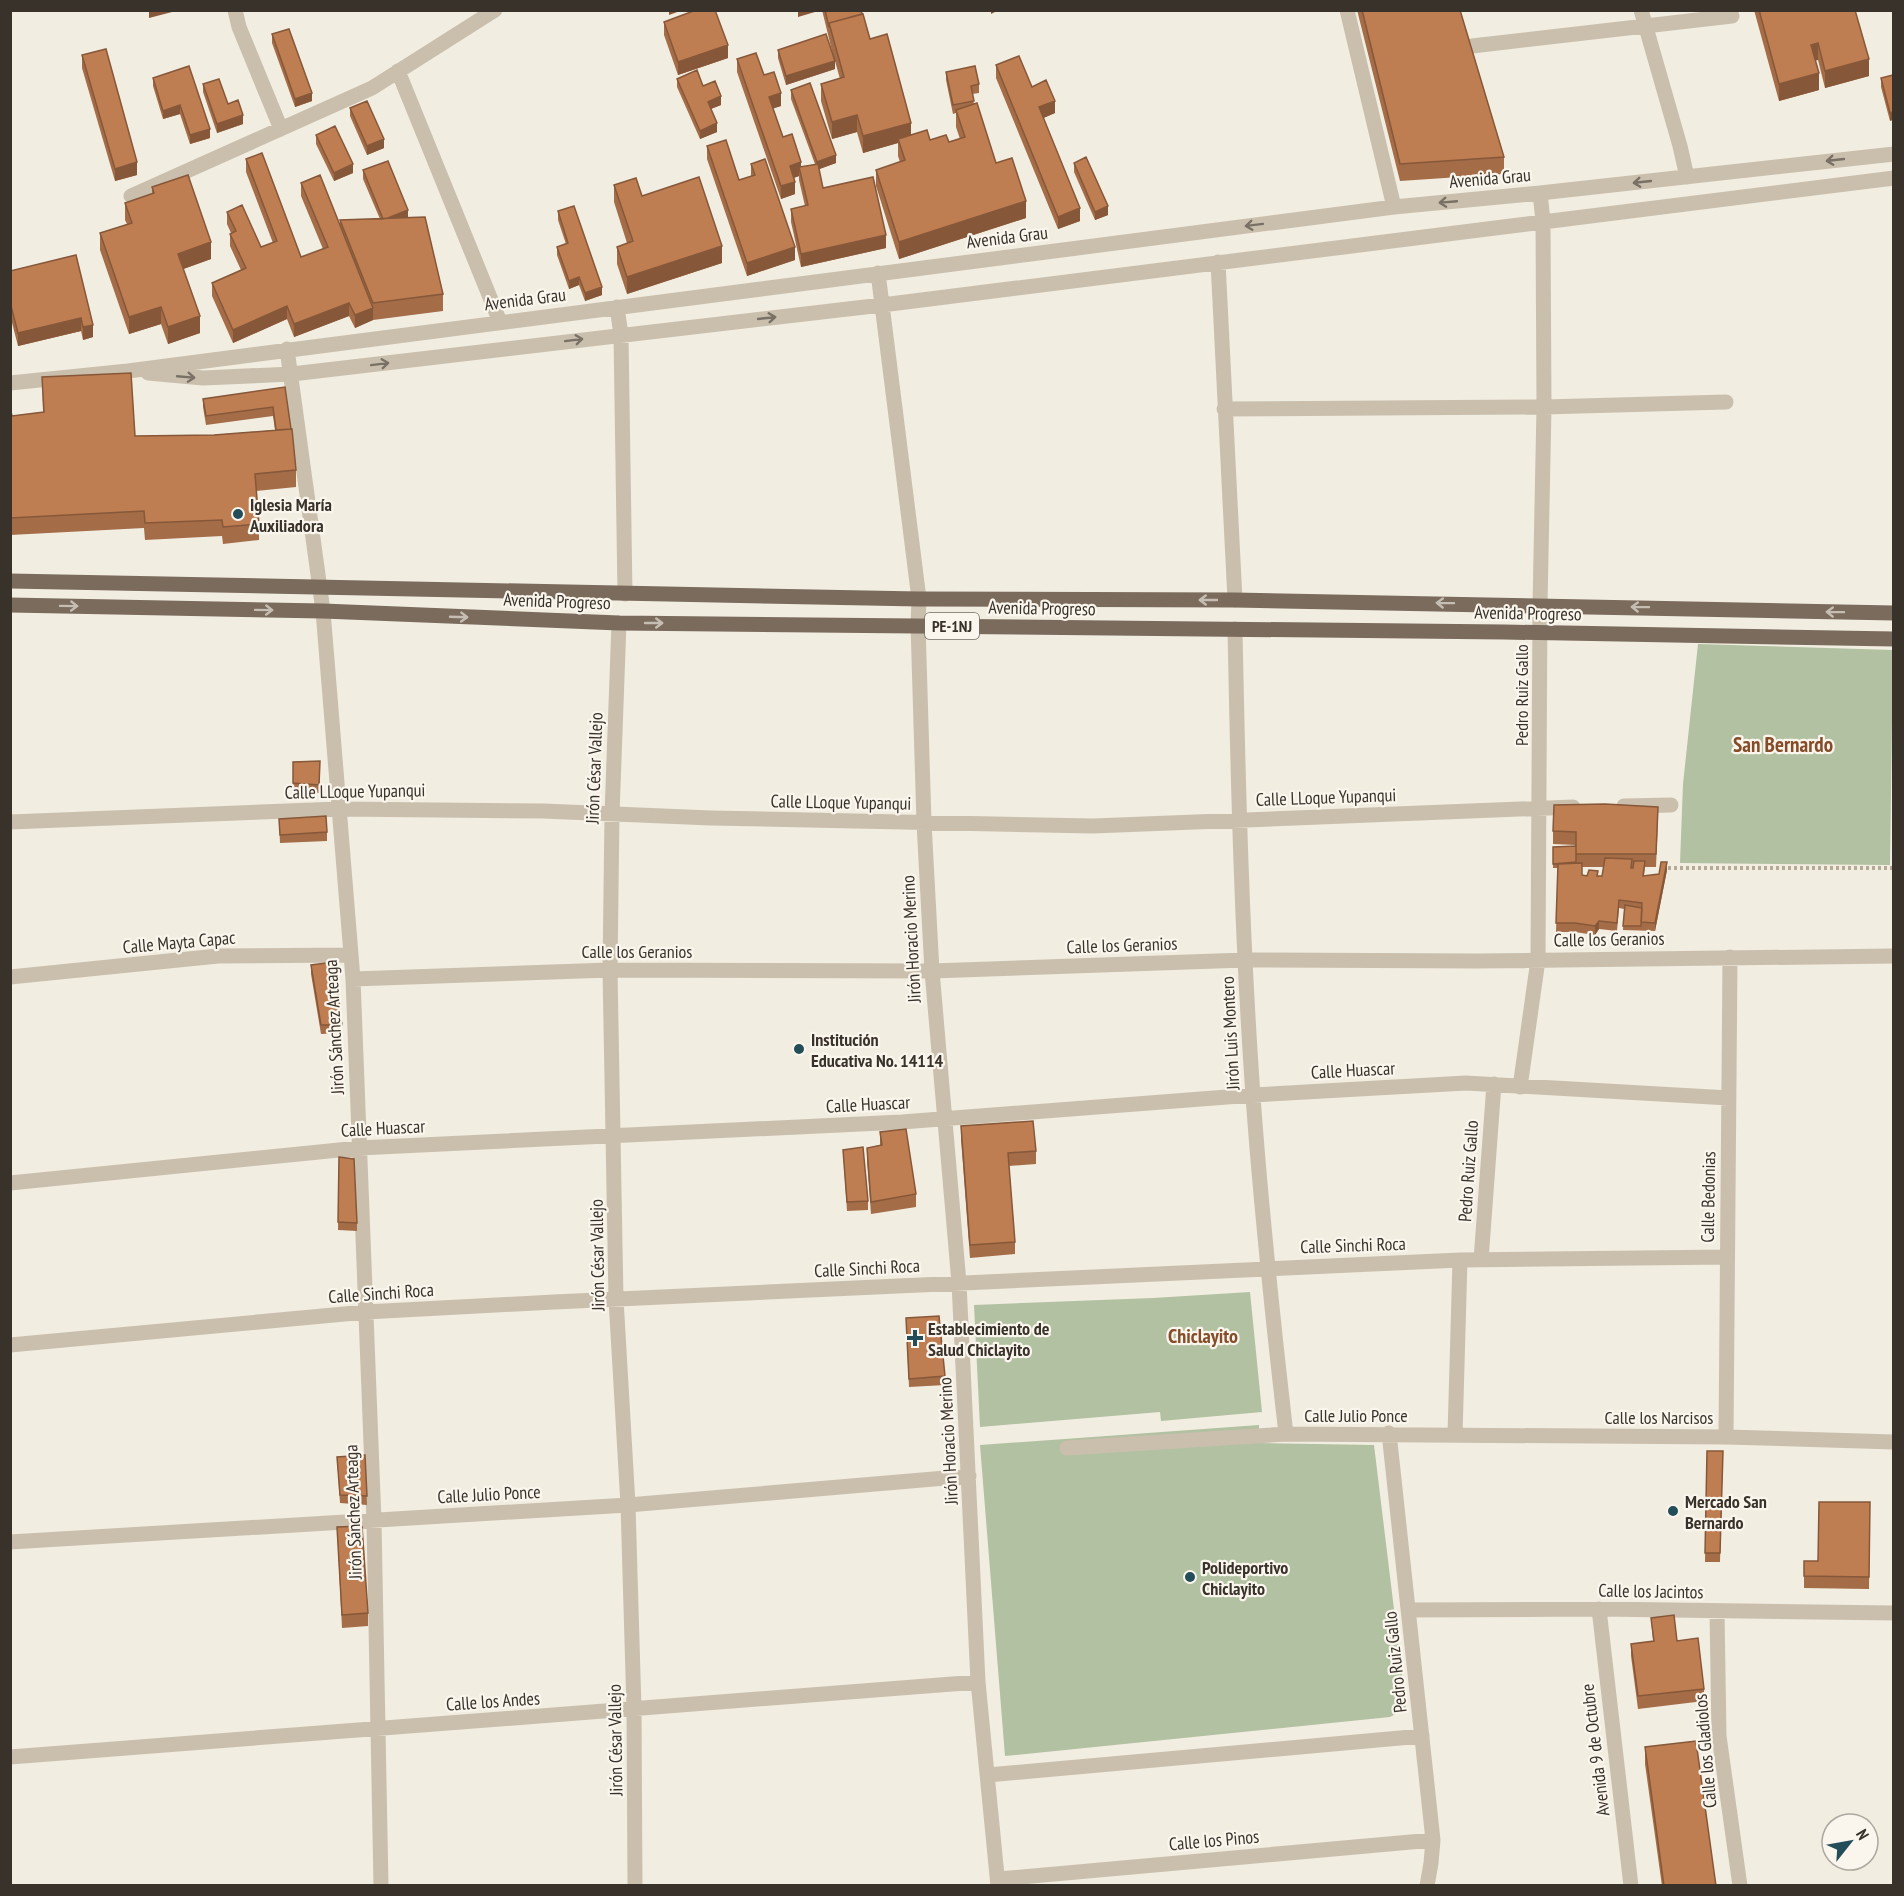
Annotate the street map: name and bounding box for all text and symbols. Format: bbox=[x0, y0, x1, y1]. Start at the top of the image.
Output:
one-way arrow bbox=[1826, 155, 1846, 166]
street label: Avenida Grau bbox=[1448, 163, 1532, 193]
one-way arrow bbox=[1632, 177, 1652, 188]
one-way arrow bbox=[1438, 197, 1458, 208]
one-way arrow bbox=[1245, 220, 1264, 231]
street label: Avenida Grau bbox=[965, 221, 1049, 253]
street label: Avenida Grau bbox=[483, 283, 567, 315]
one-way arrow bbox=[757, 312, 777, 323]
one-way arrow bbox=[563, 335, 583, 346]
one-way arrow bbox=[370, 358, 389, 369]
one-way arrow bbox=[175, 372, 195, 383]
place label: Iglesia María Auxiliadora bbox=[249, 493, 332, 537]
marker: Iglesia María Auxiliadora bbox=[231, 507, 245, 521]
street label: Avenida Progreso bbox=[503, 588, 611, 614]
one-way arrow bbox=[1199, 594, 1219, 606]
street label: Avenida Progreso bbox=[988, 596, 1096, 620]
one-way arrow bbox=[1436, 598, 1456, 609]
one-way arrow bbox=[58, 600, 78, 612]
street label: Avenida Progreso bbox=[1474, 601, 1582, 625]
one-way arrow bbox=[1631, 601, 1651, 613]
one-way arrow bbox=[253, 604, 273, 616]
one-way arrow bbox=[1826, 606, 1846, 617]
one-way arrow bbox=[448, 611, 468, 622]
road number: PE-1NJ bbox=[925, 613, 979, 639]
one-way arrow bbox=[643, 618, 663, 629]
street label: Pedro Ruiz Gallo bbox=[1510, 644, 1533, 746]
street label: Jirón César Vallejo bbox=[581, 712, 607, 825]
district label: San Bernardo bbox=[1733, 731, 1833, 758]
street label: Calle LLoque Yupanqui bbox=[285, 778, 425, 804]
street label: Calle LLoque Yupanqui bbox=[1255, 783, 1397, 811]
street label: Calle LLoque Yupanqui bbox=[771, 789, 911, 815]
street label: Jirón Horacio Merino bbox=[896, 874, 926, 1004]
street label: Calle Mayta Capac bbox=[122, 926, 237, 958]
street label: Calle los Geranios bbox=[1553, 927, 1665, 951]
street label: Calle los Geranios bbox=[1066, 932, 1178, 958]
street label: Calle los Geranios bbox=[582, 940, 692, 963]
street label: Jirón Sánchez Arteaga bbox=[319, 959, 349, 1096]
street label: Jirón Luis Montero bbox=[1216, 975, 1245, 1091]
place label: Institución Educativa No. 14114 bbox=[811, 1028, 943, 1072]
marker: Institución Educativa No. 14114 bbox=[792, 1042, 806, 1056]
street label: Calle Huascar bbox=[1310, 1056, 1396, 1084]
street label: Calle Huascar bbox=[825, 1090, 911, 1118]
street label: Calle Huascar bbox=[340, 1114, 426, 1142]
street label: Pedro Ruiz Gallo bbox=[1453, 1119, 1483, 1223]
street label: Calle Bedonias bbox=[1696, 1151, 1720, 1243]
street label: Jirón César Vallejo bbox=[585, 1199, 609, 1312]
street label: Calle Sinchi Roca bbox=[1300, 1232, 1406, 1258]
street label: Calle Sinchi Roca bbox=[814, 1254, 920, 1282]
street label: Calle Sinchi Roca bbox=[327, 1278, 435, 1308]
place label: Establecimiento de Salud Chiclayito bbox=[928, 1317, 1050, 1361]
district label: Chiclayito bbox=[1168, 1323, 1238, 1349]
marker: Establecimiento de Salud Chiclayito bbox=[906, 1329, 924, 1347]
street label: Jirón Horacio Merino bbox=[933, 1376, 963, 1506]
street label: Calle Julio Ponce bbox=[1304, 1404, 1408, 1427]
street label: Calle los Narcisos bbox=[1605, 1406, 1713, 1429]
street label: Jirón Sánchez Arteaga bbox=[339, 1444, 367, 1581]
street label: Calle Julio Ponce bbox=[437, 1480, 541, 1508]
place label: Mercado San Bernardo bbox=[1685, 1490, 1767, 1534]
marker: Mercado San Bernardo bbox=[1666, 1504, 1680, 1518]
place label: Polideportivo Chiclayito bbox=[1202, 1556, 1288, 1600]
marker: Polideportivo Chiclayito bbox=[1183, 1570, 1197, 1584]
street label: Calle los Jacintos bbox=[1598, 1579, 1704, 1603]
street label: Pedro Ruiz Gallo bbox=[1378, 1610, 1412, 1714]
street label: Avenida 9 de Octubre bbox=[1575, 1683, 1615, 1817]
street label: Jirón César Vallejo bbox=[603, 1684, 627, 1797]
street label: Calle los Andes bbox=[445, 1686, 541, 1716]
street label: Calle los Gladiolos bbox=[1689, 1693, 1721, 1809]
north arrow bbox=[1820, 1812, 1880, 1872]
street label: Calle los Pinos bbox=[1168, 1825, 1260, 1855]
text: N bbox=[1852, 1825, 1874, 1843]

